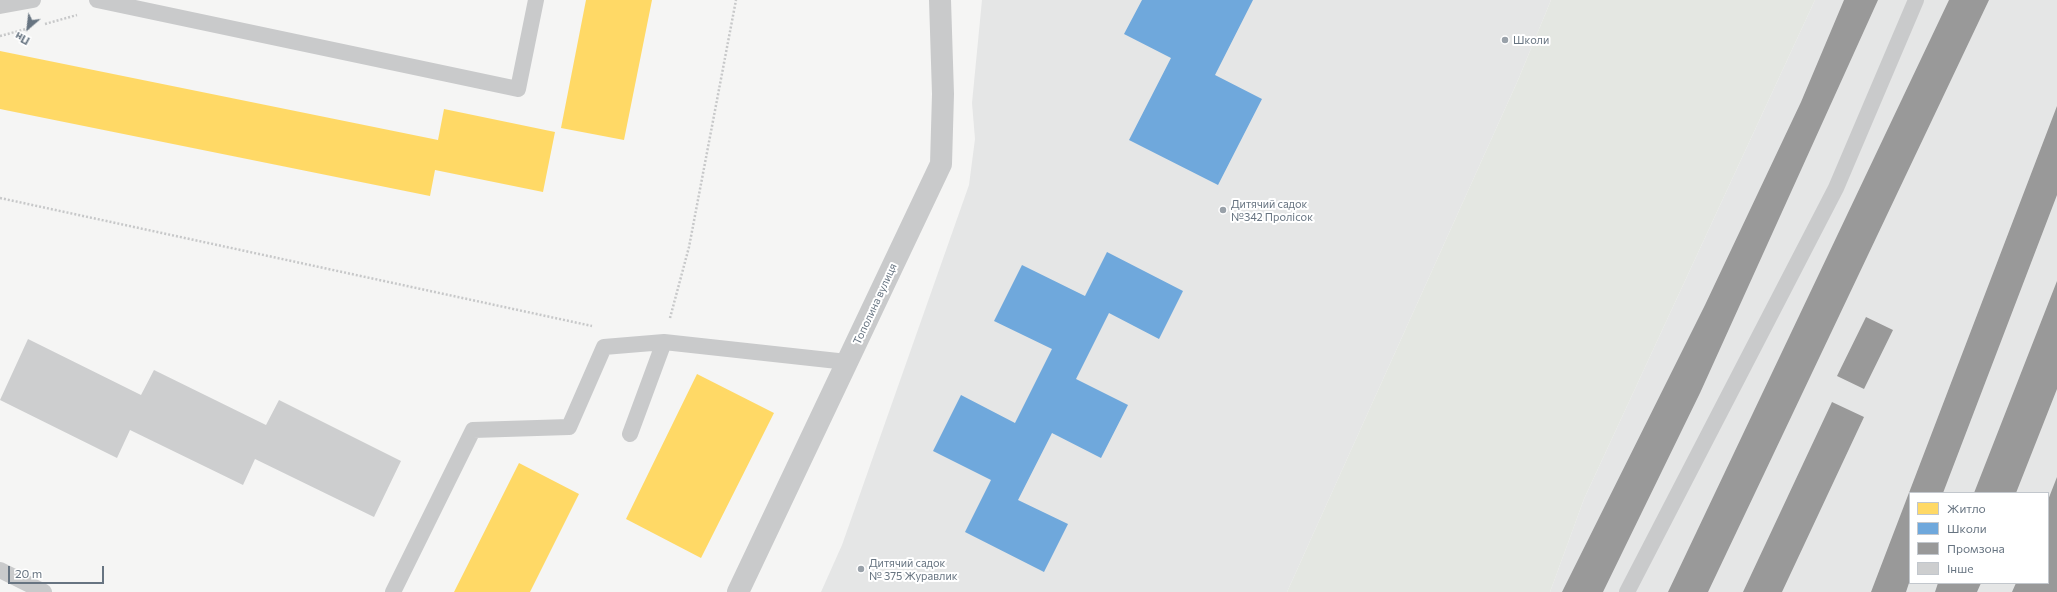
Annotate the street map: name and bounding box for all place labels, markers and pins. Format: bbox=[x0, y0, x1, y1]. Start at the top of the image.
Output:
place label: Школи bbox=[1513, 33, 1549, 47]
marker: Школи bbox=[1500, 35, 1510, 45]
place label: Дитячий садок №342 Пролісок bbox=[1231, 197, 1313, 223]
marker: Дитячий садок №342 Пролісок bbox=[1218, 205, 1228, 215]
place label: Дитячий садок № 375 Журавлик bbox=[869, 556, 958, 582]
marker: Дитячий садок № 375 Журавлик bbox=[856, 564, 866, 574]

